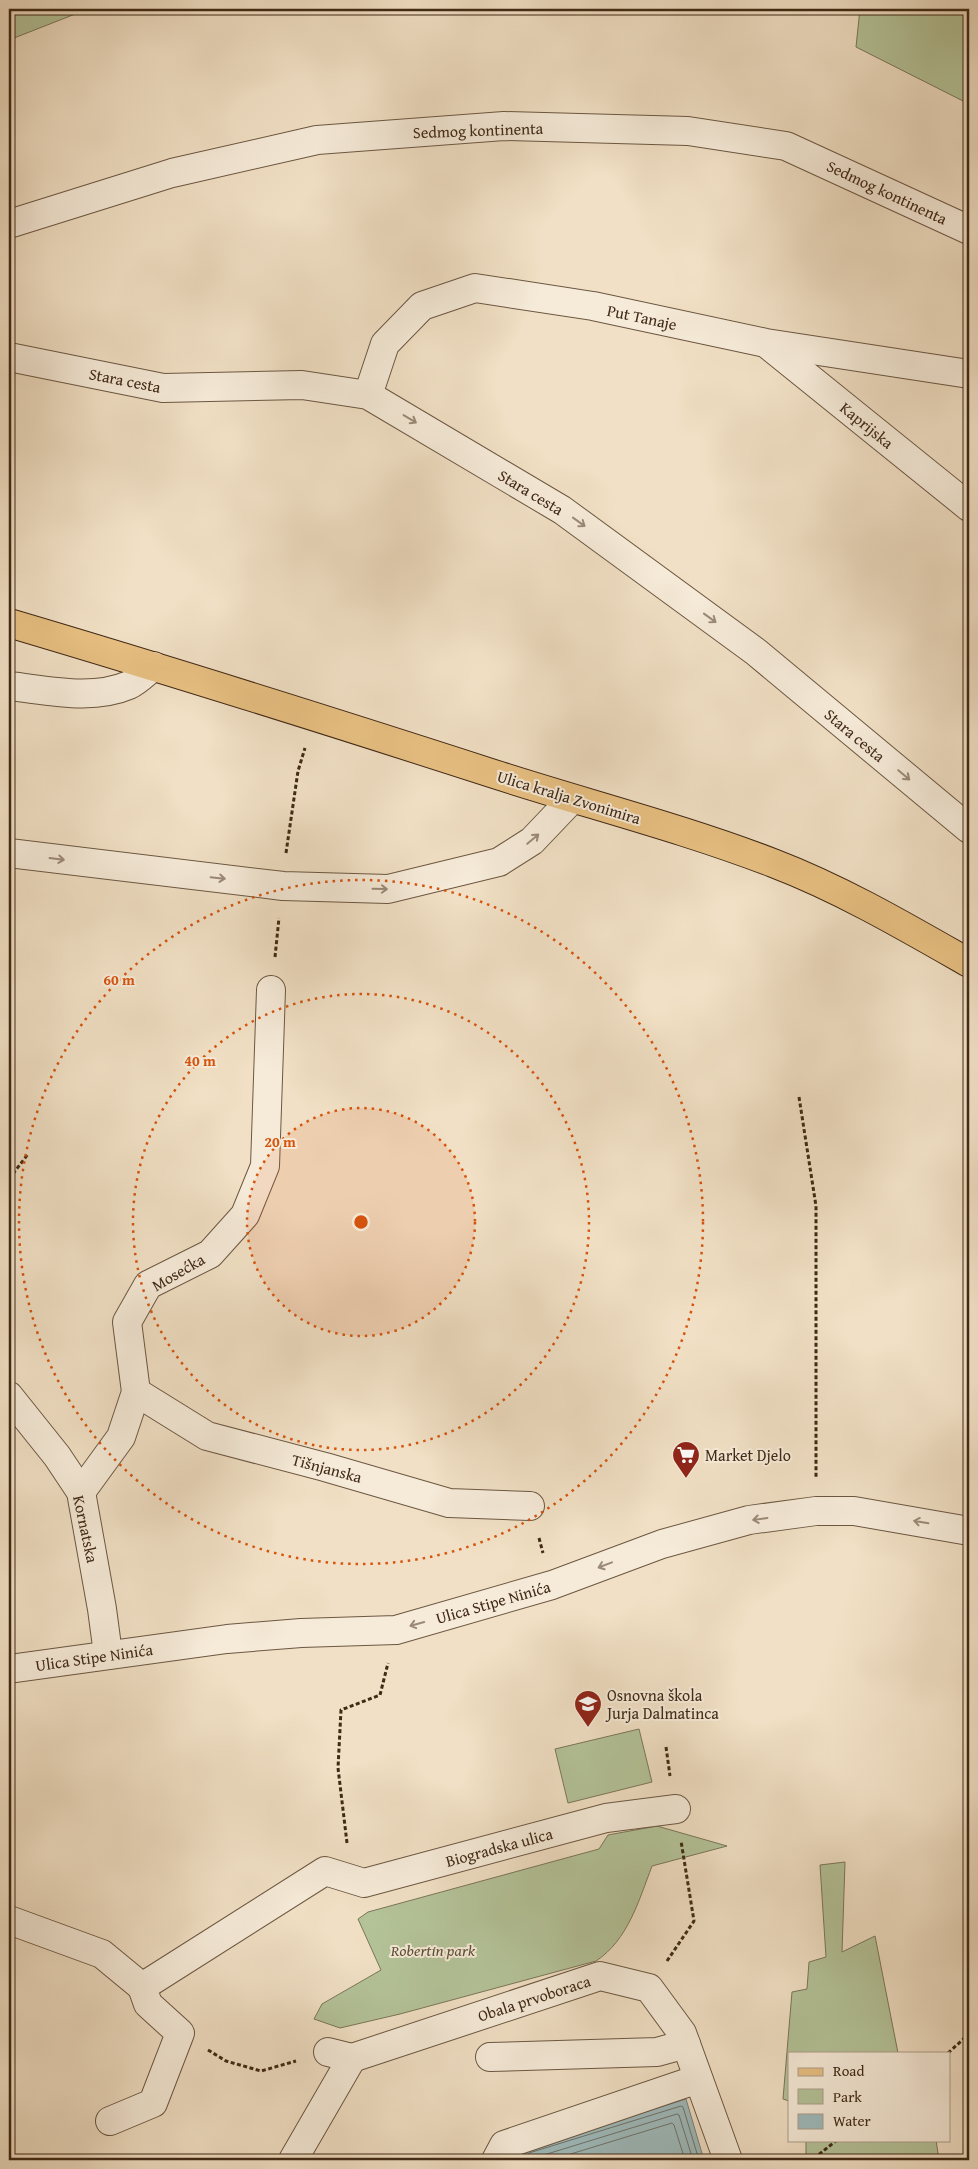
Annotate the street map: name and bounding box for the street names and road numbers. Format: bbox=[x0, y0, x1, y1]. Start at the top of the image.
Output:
street label: Sedmog kontinenta bbox=[412, 116, 544, 144]
street label: Sedmog kontinenta bbox=[823, 154, 952, 231]
street label: Put Tanaje bbox=[605, 298, 679, 336]
street label: Stara cesta bbox=[87, 361, 163, 399]
street label: Kaprijska bbox=[835, 396, 899, 454]
street label: Stara cesta bbox=[494, 463, 569, 521]
street label: Stara cesta bbox=[819, 702, 891, 768]
street label: Ulica kralja Zvonimira bbox=[494, 764, 644, 830]
street label: Mosećka bbox=[147, 1247, 209, 1297]
street label: Tišnjanska bbox=[289, 1447, 365, 1489]
street label: Kornatska bbox=[67, 1493, 105, 1565]
street label: Ulica Stipe Ninića bbox=[433, 1574, 554, 1630]
street label: Ulica Stipe Ninića bbox=[34, 1637, 155, 1677]
street label: Biogradska ulica bbox=[443, 1821, 556, 1873]
street label: Obala prvoboraca bbox=[475, 1968, 594, 2028]

